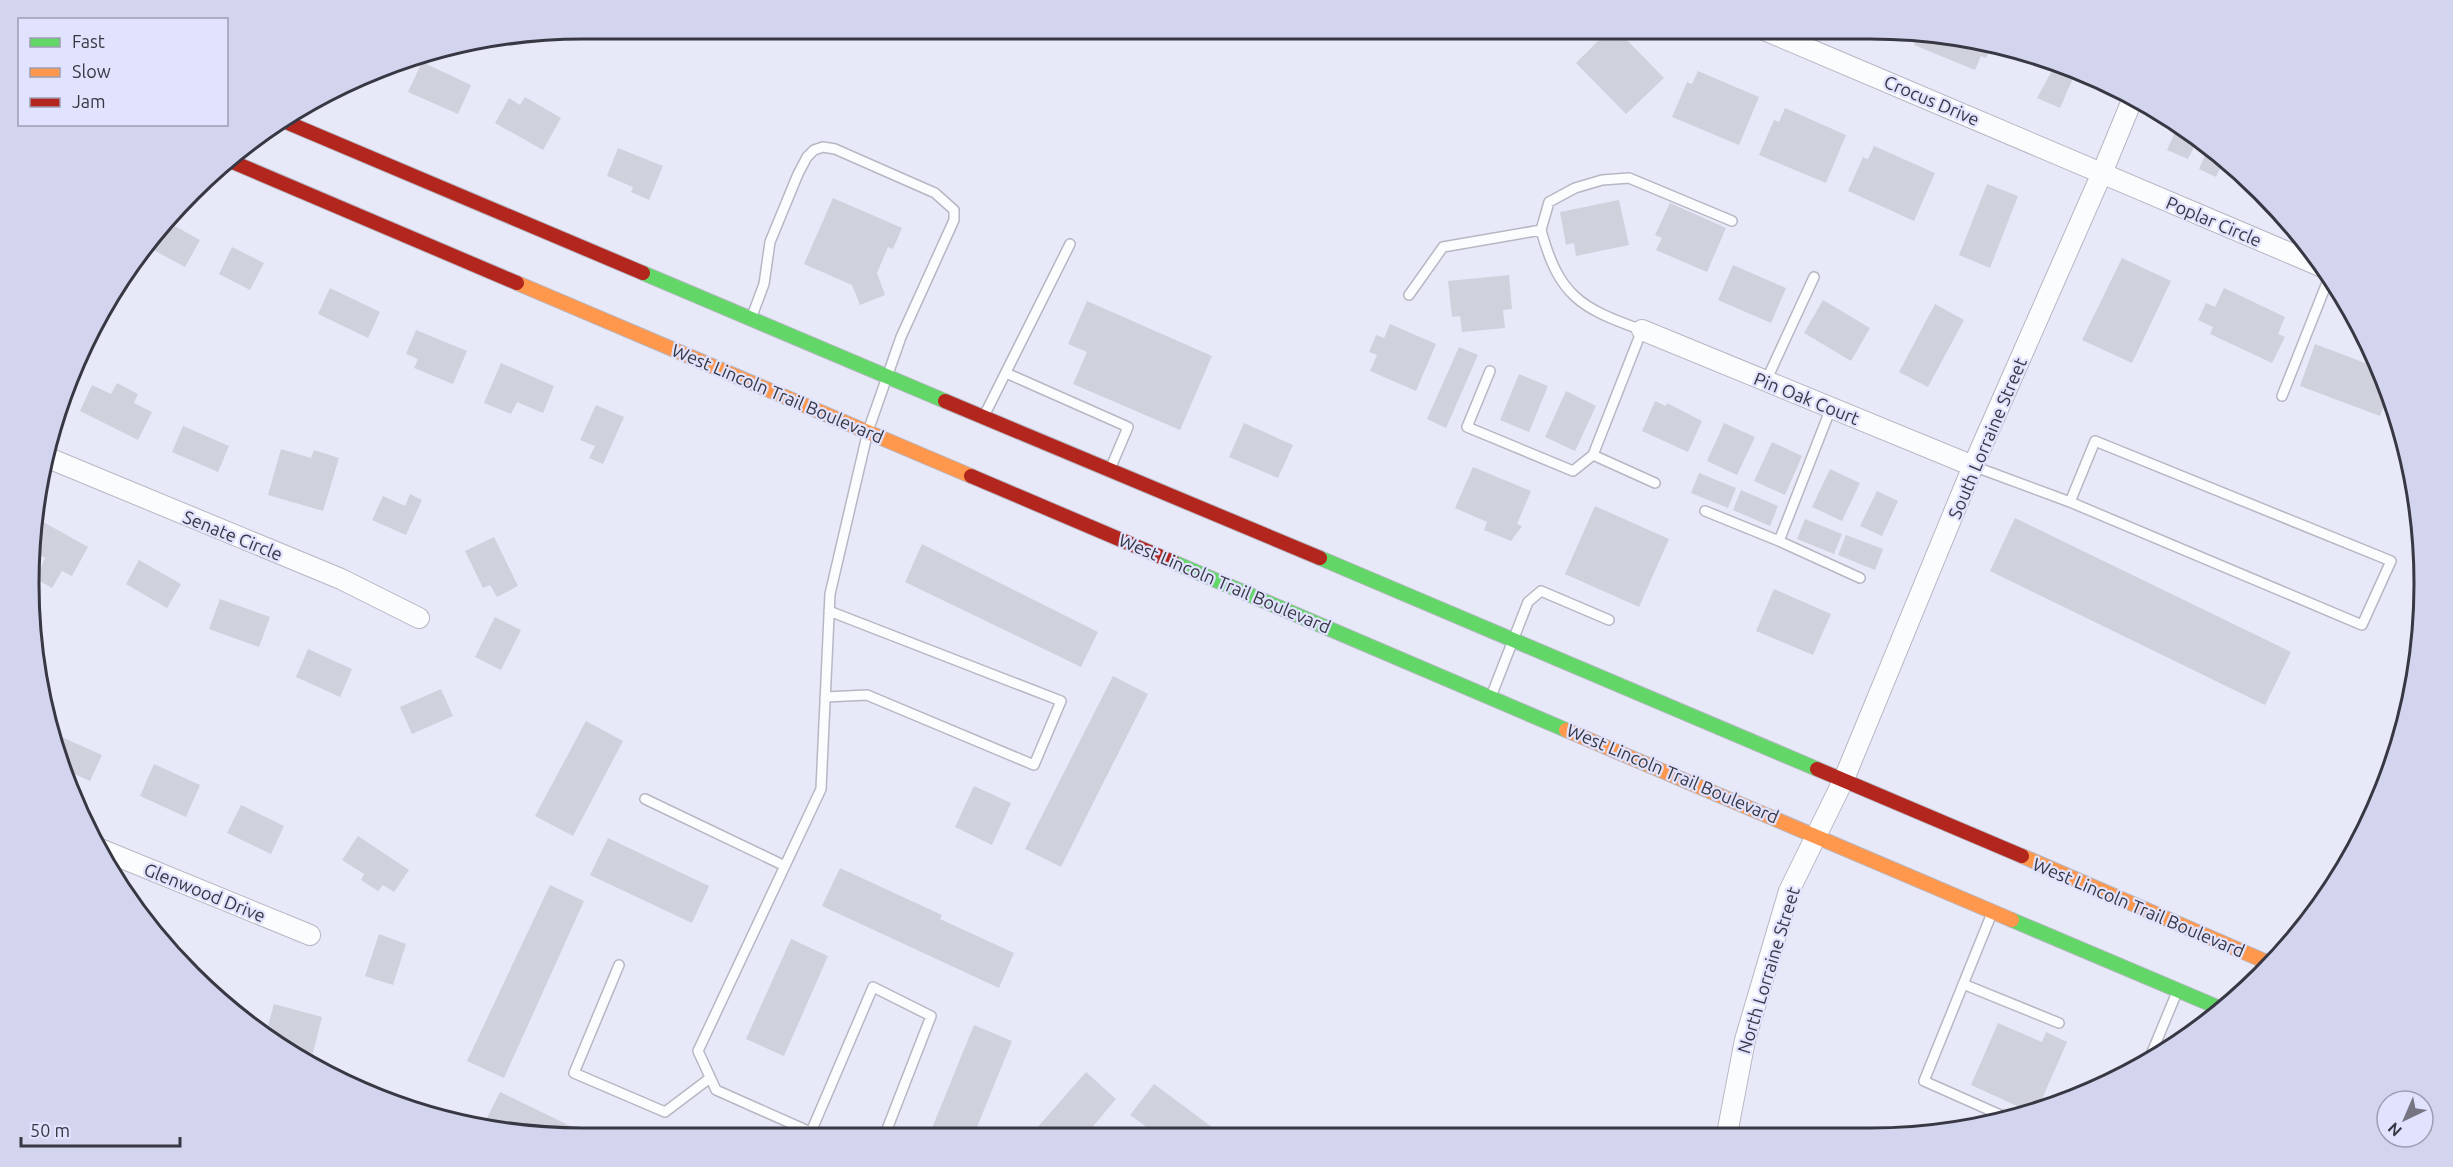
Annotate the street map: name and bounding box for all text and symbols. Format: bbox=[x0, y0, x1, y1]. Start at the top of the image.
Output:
legend bbox=[18, 18, 228, 126]
text: Fast bbox=[72, 31, 105, 51]
text: Slow bbox=[72, 61, 111, 81]
street label: Crocus Drive bbox=[1881, 71, 1983, 129]
text: Jam bbox=[72, 91, 106, 111]
street label: Poplar Circle bbox=[2163, 192, 2265, 250]
street label: West Lincoln Trail Boulevard bbox=[669, 339, 887, 447]
street label: South Lorraine Street bbox=[1944, 354, 2030, 522]
street label: Pin Oak Court bbox=[1751, 368, 1863, 428]
street label: Senate Circle bbox=[180, 506, 286, 564]
street label: West Lincoln Trail Boulevard bbox=[1116, 529, 1334, 637]
street label: West Lincoln Trail Boulevard bbox=[1564, 719, 1782, 827]
street label: West Lincoln Trail Boulevard bbox=[2030, 853, 2248, 961]
street label: Glenwood Drive bbox=[141, 859, 269, 925]
street label: North Lorraine Street bbox=[1733, 884, 1803, 1056]
north arrow bbox=[2375, 1089, 2435, 1149]
scale bar bbox=[21, 1110, 180, 1148]
text: N bbox=[2384, 1119, 2405, 1140]
text: 50 m bbox=[30, 1120, 70, 1140]

